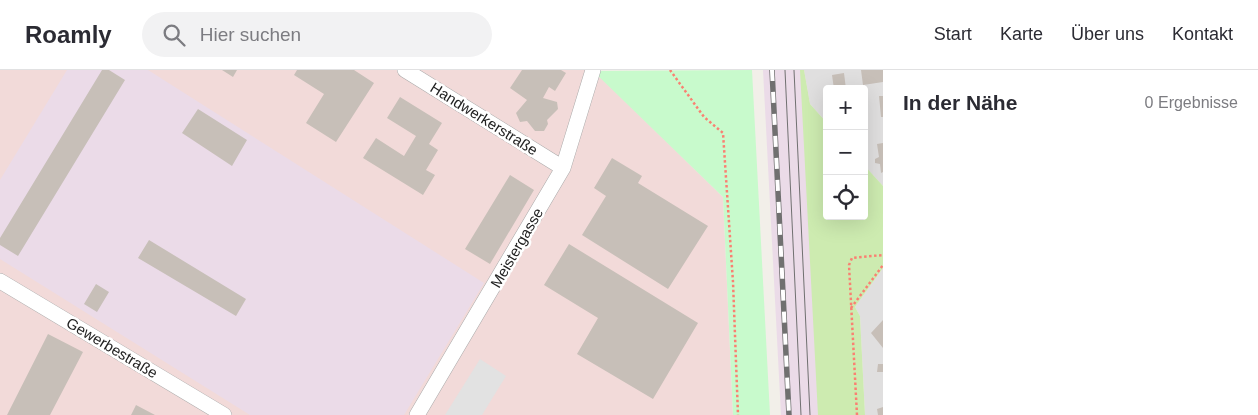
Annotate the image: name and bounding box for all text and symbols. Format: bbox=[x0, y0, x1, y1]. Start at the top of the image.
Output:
search box bbox=[142, 12, 492, 57]
text: Roamly bbox=[25, 21, 112, 48]
icon: search bbox=[160, 21, 188, 49]
text: Hier suchen bbox=[200, 24, 301, 45]
text: Start bbox=[934, 24, 972, 44]
text: Karte bbox=[1000, 24, 1043, 44]
text: Über uns bbox=[1071, 24, 1144, 44]
text: Kontakt bbox=[1172, 24, 1233, 44]
street label: Handwerkerstraße bbox=[427, 79, 541, 158]
map controls bbox=[823, 85, 868, 220]
button: + bbox=[823, 85, 868, 130]
text: In der Nähe bbox=[903, 91, 1017, 114]
text: 0 Ergebnisse bbox=[1145, 94, 1238, 111]
button: − bbox=[823, 130, 868, 175]
button: locate bbox=[823, 175, 868, 220]
street label: Meistergasse bbox=[487, 205, 546, 291]
street label: Gewerbestraße bbox=[64, 314, 161, 381]

